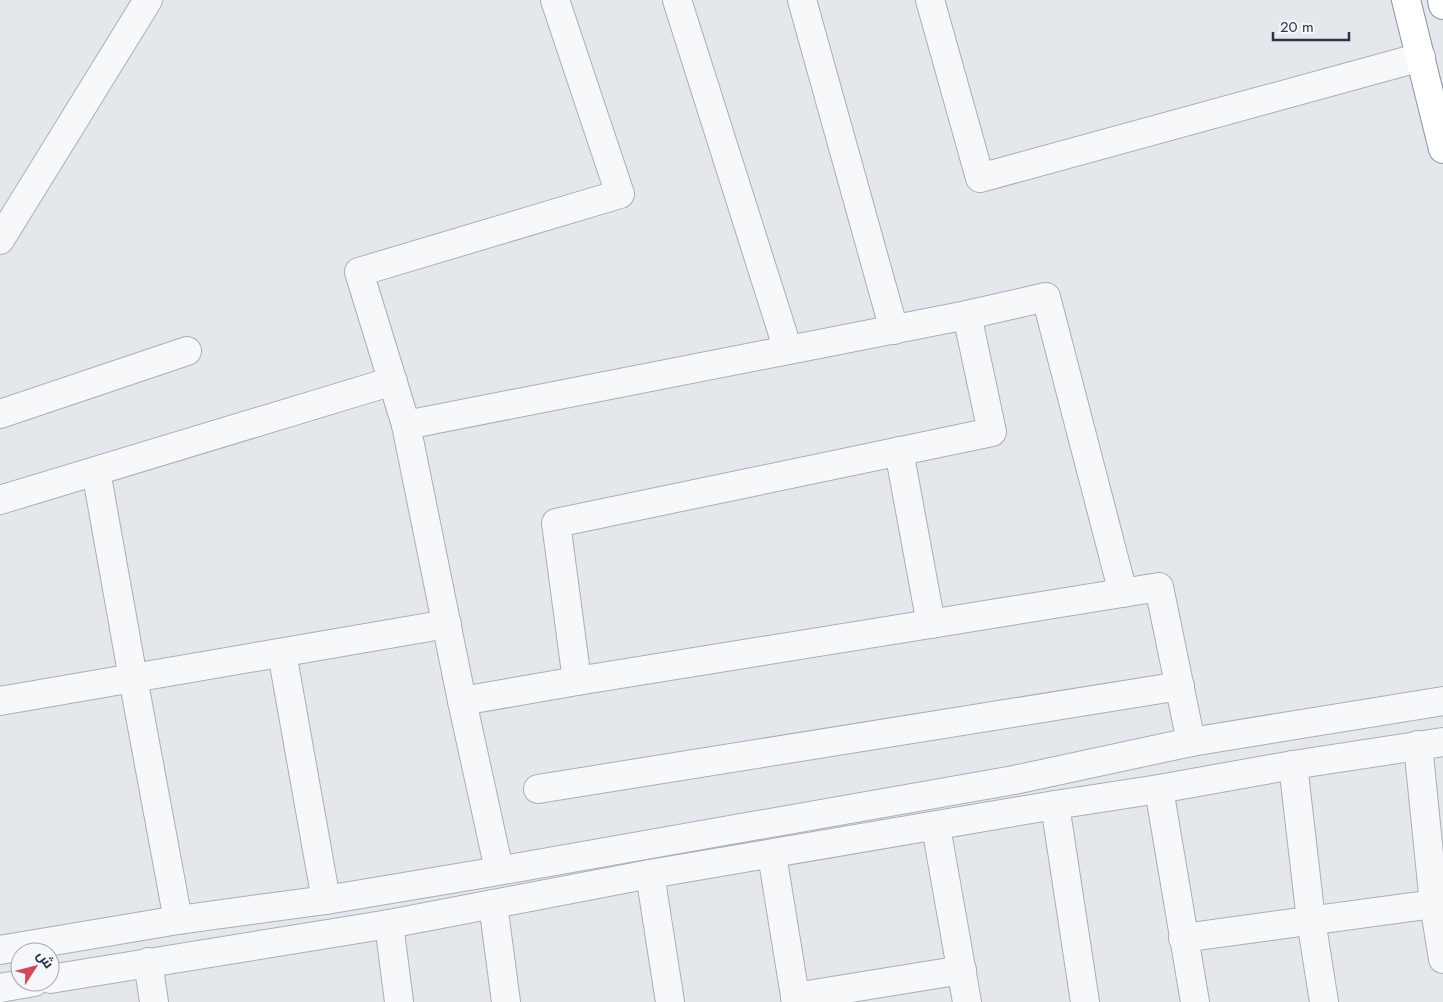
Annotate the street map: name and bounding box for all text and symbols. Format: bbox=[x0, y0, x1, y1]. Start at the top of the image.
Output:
scale bar bbox=[1273, 10, 1349, 42]
text: 20 m bbox=[1280, 16, 1314, 38]
north arrow bbox=[10, 942, 60, 992]
text: ش bbox=[32, 946, 59, 973]

